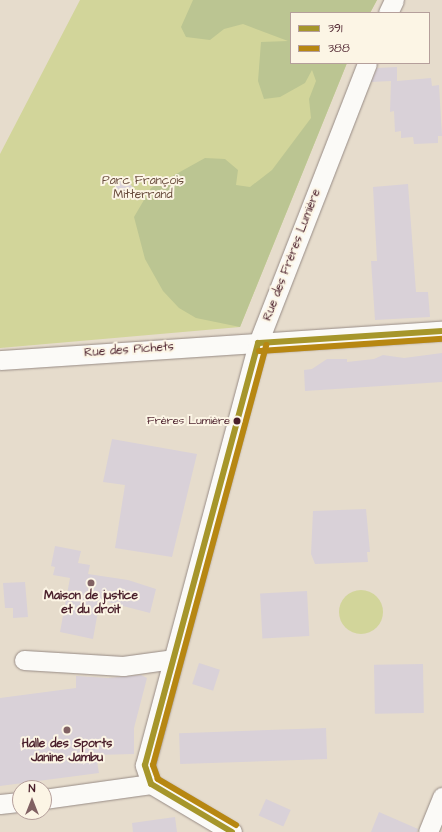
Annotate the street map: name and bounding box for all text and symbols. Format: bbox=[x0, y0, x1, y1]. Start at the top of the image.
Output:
legend bbox=[290, 12, 430, 64]
text: 391 bbox=[328, 20, 342, 37]
text: 388 bbox=[328, 40, 350, 57]
park label: Parc François Mitterrand bbox=[102, 174, 184, 202]
street label: Rue des Frères Lumière bbox=[260, 187, 324, 323]
street label: Rue des Pichets bbox=[84, 340, 174, 360]
place label: Frères Lumière bbox=[147, 414, 230, 428]
marker: Frères Lumière bbox=[232, 416, 242, 426]
marker: Maison de justice et du droit bbox=[86, 578, 96, 588]
place label: Maison de justice et du droit bbox=[44, 589, 138, 617]
marker: Halle des Sports Janine Jambu bbox=[62, 725, 72, 735]
place label: Halle des Sports Janine Jambu bbox=[22, 737, 112, 765]
north arrow bbox=[12, 780, 52, 820]
text: N bbox=[29, 781, 35, 796]

